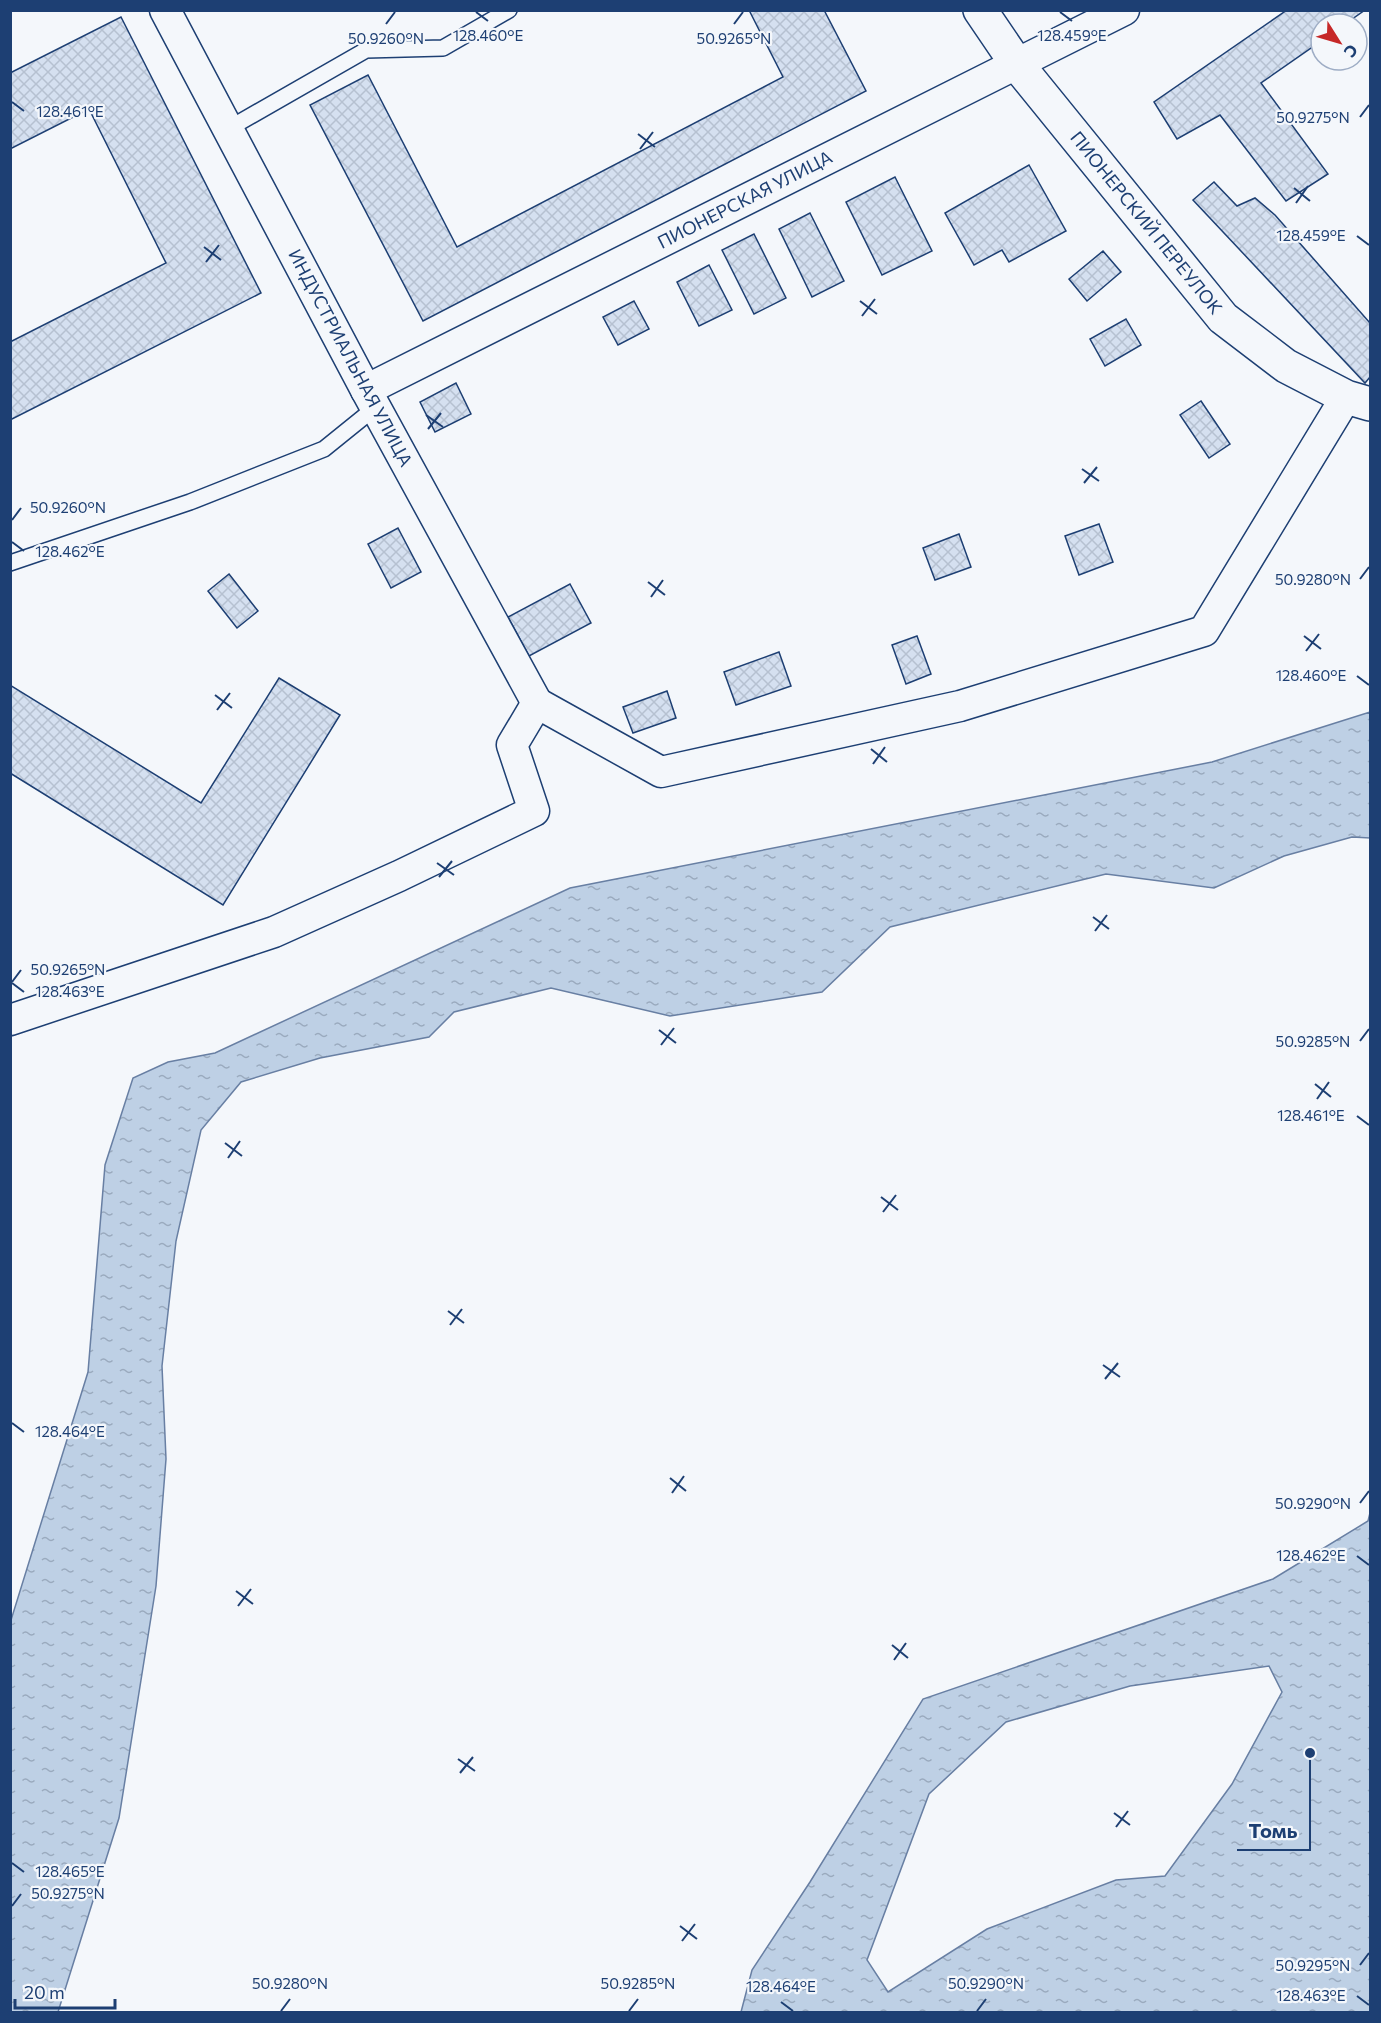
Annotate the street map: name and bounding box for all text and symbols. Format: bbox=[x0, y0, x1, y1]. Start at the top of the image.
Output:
north arrow bbox=[1309, 12, 1369, 72]
text: 128.460°E bbox=[453, 26, 523, 44]
text: 128.459°E bbox=[1037, 26, 1107, 44]
text: 50.9260°N bbox=[348, 29, 424, 47]
text: 50.9265°N bbox=[697, 29, 771, 47]
text: С bbox=[1340, 41, 1362, 61]
text: 128.461°E bbox=[36, 102, 104, 120]
text: 50.9275°N bbox=[1276, 108, 1350, 126]
street label: ПИОНЕРСКИЙ ПЕРЕУЛОК bbox=[1066, 126, 1227, 318]
street label: ПИОНЕРСКАЯ УЛИЦА bbox=[653, 145, 836, 253]
text: 128.459°E bbox=[1276, 226, 1346, 244]
street label: ИНДУСТРИАЛЬНАЯ УЛИЦА bbox=[284, 245, 418, 470]
text: 50.9260°N bbox=[30, 498, 106, 516]
text: 128.462°E bbox=[35, 542, 105, 560]
text: 50.9280°N bbox=[1275, 570, 1351, 588]
text: 128.460°E bbox=[1276, 666, 1346, 684]
text: 50.9265°N bbox=[31, 960, 105, 978]
text: 128.463°E bbox=[35, 982, 105, 1000]
text: 50.9285°N bbox=[1276, 1032, 1350, 1050]
text: 128.461°E bbox=[1277, 1106, 1345, 1124]
text: 128.464°E bbox=[35, 1422, 105, 1440]
text: 50.9290°N bbox=[1275, 1494, 1351, 1512]
text: 128.462°E bbox=[1276, 1546, 1346, 1564]
callout: Томь bbox=[1237, 1812, 1310, 1850]
text: Томь bbox=[1249, 1818, 1298, 1842]
text: 128.465°E bbox=[35, 1862, 105, 1880]
text: 50.9275°N bbox=[31, 1884, 105, 1902]
text: 50.9295°N bbox=[1276, 1956, 1350, 1974]
scale bar bbox=[15, 1972, 116, 2010]
text: 50.9280°N bbox=[252, 1974, 328, 1992]
text: 50.9285°N bbox=[601, 1974, 675, 1992]
text: 50.9290°N bbox=[948, 1974, 1024, 1992]
text: 128.464°E bbox=[746, 1977, 816, 1995]
text: 20 m bbox=[24, 1981, 65, 2003]
text: 128.463°E bbox=[1276, 1986, 1346, 2004]

